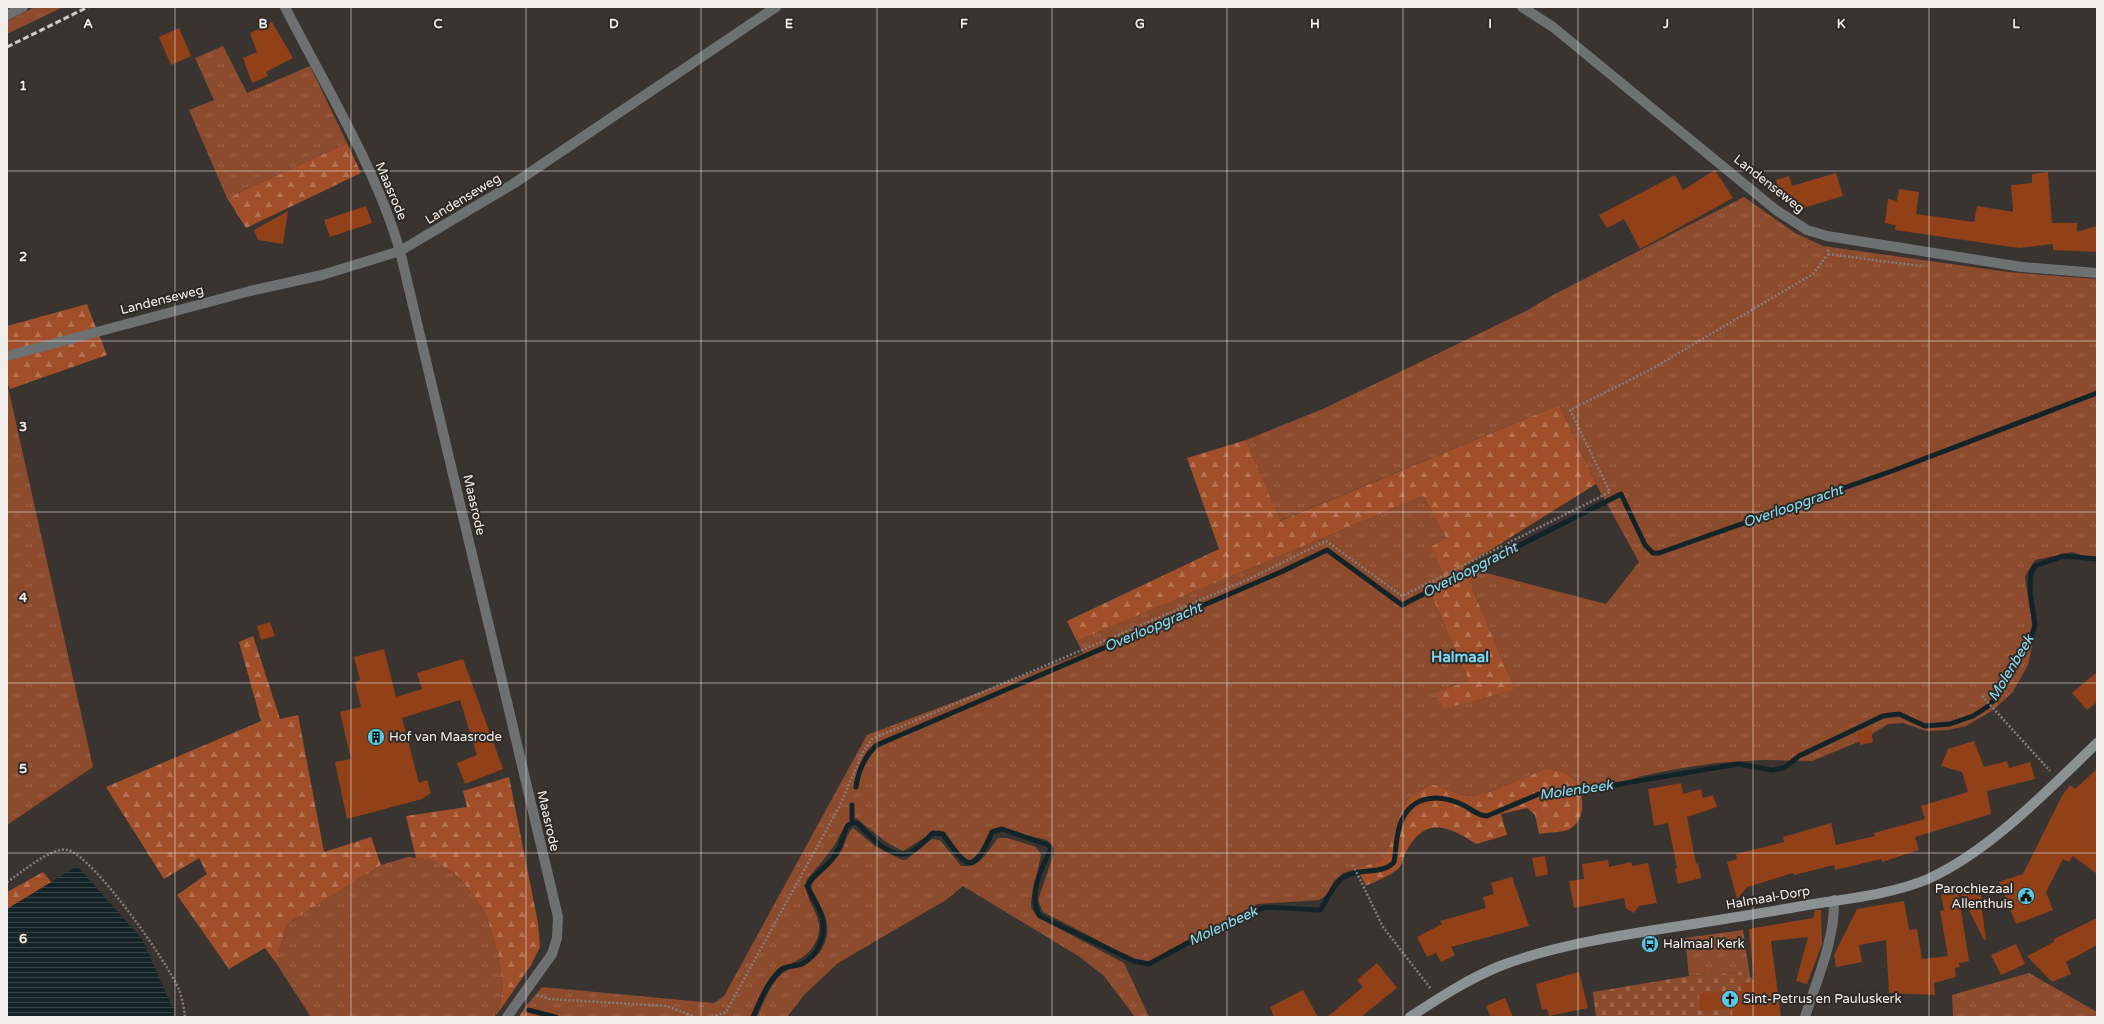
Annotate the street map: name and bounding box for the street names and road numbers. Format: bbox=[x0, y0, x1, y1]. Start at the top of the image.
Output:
street label: Landenseweg bbox=[1730, 151, 1808, 217]
street label: Maasrode bbox=[372, 159, 410, 223]
street label: Landenseweg bbox=[422, 170, 504, 228]
street label: Landenseweg bbox=[119, 282, 205, 318]
street label: Maasrode bbox=[459, 473, 489, 537]
street label: Maasrode bbox=[533, 789, 563, 853]
street label: Halmaal-Dorp bbox=[1725, 883, 1811, 913]

